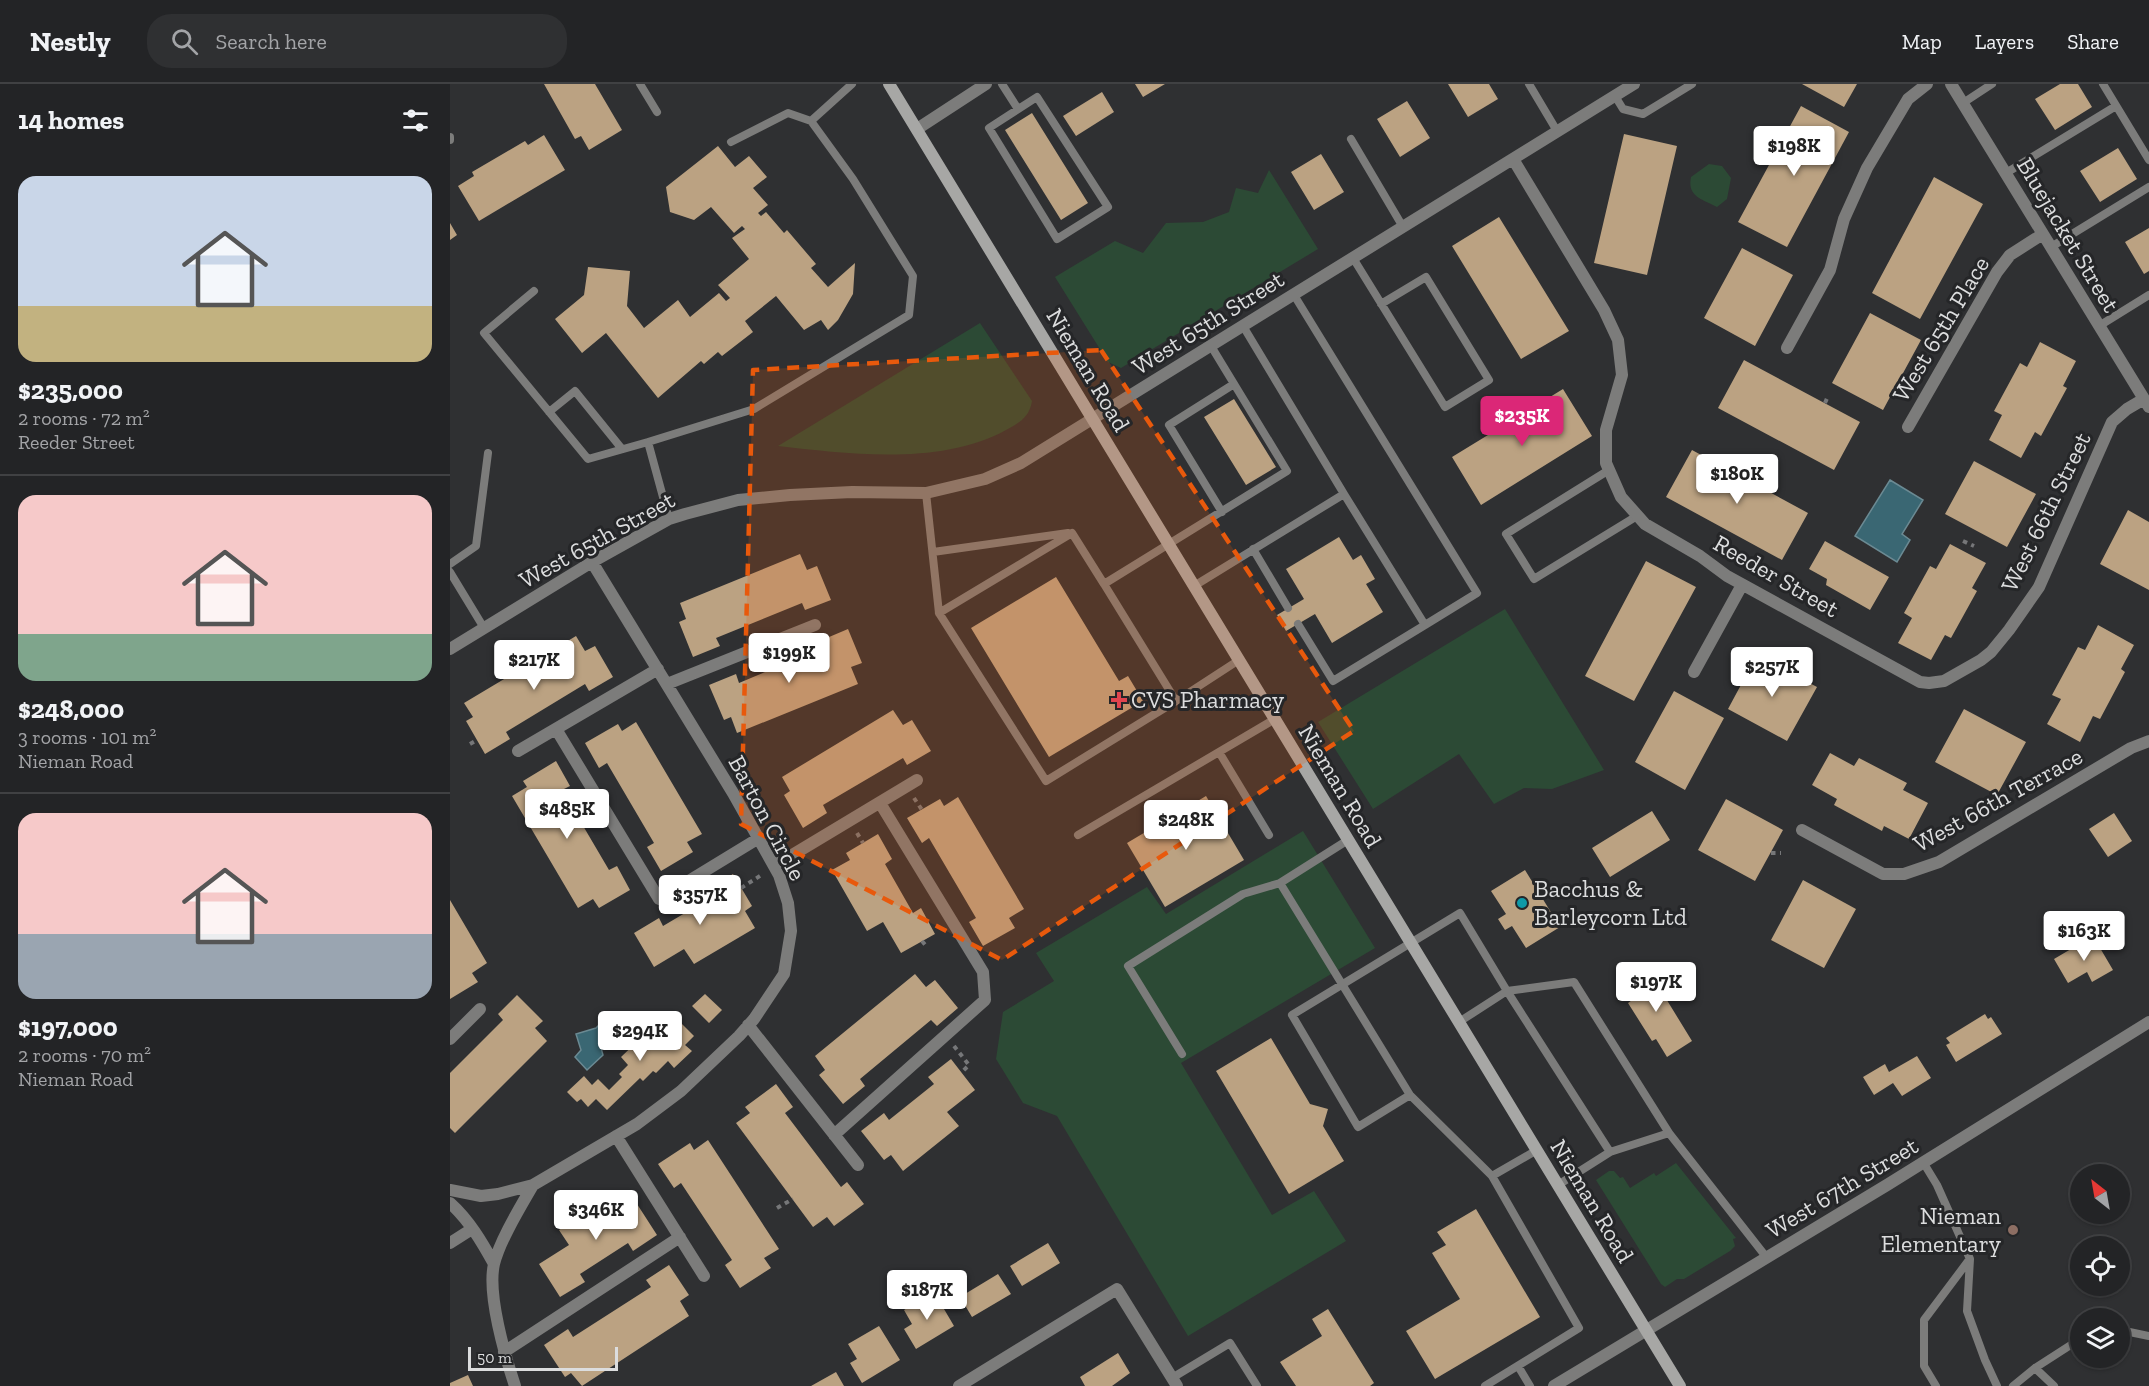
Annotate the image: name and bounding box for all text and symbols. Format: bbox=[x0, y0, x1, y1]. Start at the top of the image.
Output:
search box bbox=[147, 14, 567, 68]
text: Nestly bbox=[30, 25, 111, 58]
icon: search bbox=[168, 25, 201, 58]
text: Search here bbox=[216, 28, 327, 55]
text: Map bbox=[1902, 29, 1942, 54]
text: Layers bbox=[1975, 29, 2034, 54]
text: Share bbox=[2067, 29, 2119, 54]
text: 14 homes bbox=[18, 104, 124, 136]
icon: filters bbox=[399, 104, 432, 137]
pin: $198K bbox=[1752, 126, 1836, 177]
text: $198K bbox=[1768, 133, 1820, 157]
street label: Bluejacket Street bbox=[2011, 152, 2126, 317]
icon: home bbox=[171, 215, 279, 323]
street label: West 65th Place bbox=[1886, 251, 1995, 407]
street label: West 65th Street bbox=[1127, 264, 1289, 381]
street label: Nieman Road bbox=[1040, 303, 1137, 437]
text: $235,000 bbox=[18, 374, 123, 406]
pin: $235K bbox=[1480, 396, 1564, 447]
text: $235K bbox=[1494, 403, 1550, 427]
text: 2 rooms · 72 m² bbox=[18, 406, 150, 430]
street label: West 66th Street bbox=[1994, 427, 2097, 596]
text: Reeder Street bbox=[18, 430, 135, 454]
pin: $180K bbox=[1695, 454, 1779, 505]
text: $180K bbox=[1710, 461, 1764, 485]
street label: West 65th Street bbox=[514, 485, 680, 594]
street label: Reeder Street bbox=[1708, 528, 1844, 623]
icon: home bbox=[171, 534, 279, 642]
pin: $199K bbox=[747, 633, 831, 684]
pin: $217K bbox=[492, 640, 576, 691]
text: $199K bbox=[763, 640, 815, 664]
text: $217K bbox=[508, 647, 560, 671]
pin: $257K bbox=[1730, 647, 1814, 698]
text: $257K bbox=[1745, 654, 1799, 678]
place label: CVS Pharmacy bbox=[1131, 685, 1285, 714]
text: $248,000 bbox=[18, 693, 124, 725]
marker: CVS Pharmacy bbox=[1112, 693, 1126, 707]
street label: Nieman Road bbox=[1292, 719, 1389, 853]
text: 3 rooms · 101 m² bbox=[18, 725, 156, 749]
street label: West 66th Terrace bbox=[1908, 741, 2087, 858]
text: Nieman Road bbox=[18, 749, 133, 773]
street label: Barton Circle bbox=[722, 750, 813, 885]
pin: $485K bbox=[525, 789, 609, 840]
text: $485K bbox=[539, 796, 595, 820]
pin: $248K bbox=[1144, 800, 1228, 851]
text: $248K bbox=[1158, 807, 1214, 831]
icon: home bbox=[171, 852, 279, 960]
place label: Bacchus & Barleycorn Ltd bbox=[1534, 874, 1687, 931]
pin: $357K bbox=[658, 875, 742, 926]
text: $357K bbox=[673, 882, 727, 906]
marker: Bacchus & Barleycorn Ltd bbox=[1515, 896, 1529, 910]
pin: $163K bbox=[2042, 911, 2126, 962]
text: $163K bbox=[2058, 918, 2110, 942]
pin: $197K bbox=[1614, 962, 1698, 1013]
text: $197K bbox=[1630, 969, 1682, 993]
text: $197,000 bbox=[18, 1011, 118, 1043]
pin: $294K bbox=[598, 1011, 682, 1062]
text: $294K bbox=[612, 1018, 668, 1042]
text: 2 rooms · 70 m² bbox=[18, 1043, 151, 1067]
text: Nieman Road bbox=[18, 1067, 133, 1091]
street label: West 67th Street bbox=[1760, 1131, 1923, 1244]
street label: Nieman Road bbox=[1544, 1134, 1641, 1268]
north arrow bbox=[2070, 1164, 2130, 1224]
map controls bbox=[2070, 1164, 2130, 1368]
pin: $346K bbox=[554, 1190, 638, 1241]
text: $346K bbox=[568, 1197, 624, 1221]
place label: Nieman Elementary bbox=[1881, 1201, 2002, 1258]
marker: Nieman Elementary bbox=[2006, 1223, 2020, 1237]
button: locate bbox=[2070, 1236, 2130, 1296]
pin: $187K bbox=[885, 1270, 969, 1321]
text: $187K bbox=[901, 1277, 953, 1301]
button: layers bbox=[2070, 1308, 2130, 1368]
scale bar bbox=[468, 1344, 618, 1372]
text: 50 m bbox=[477, 1348, 512, 1367]

